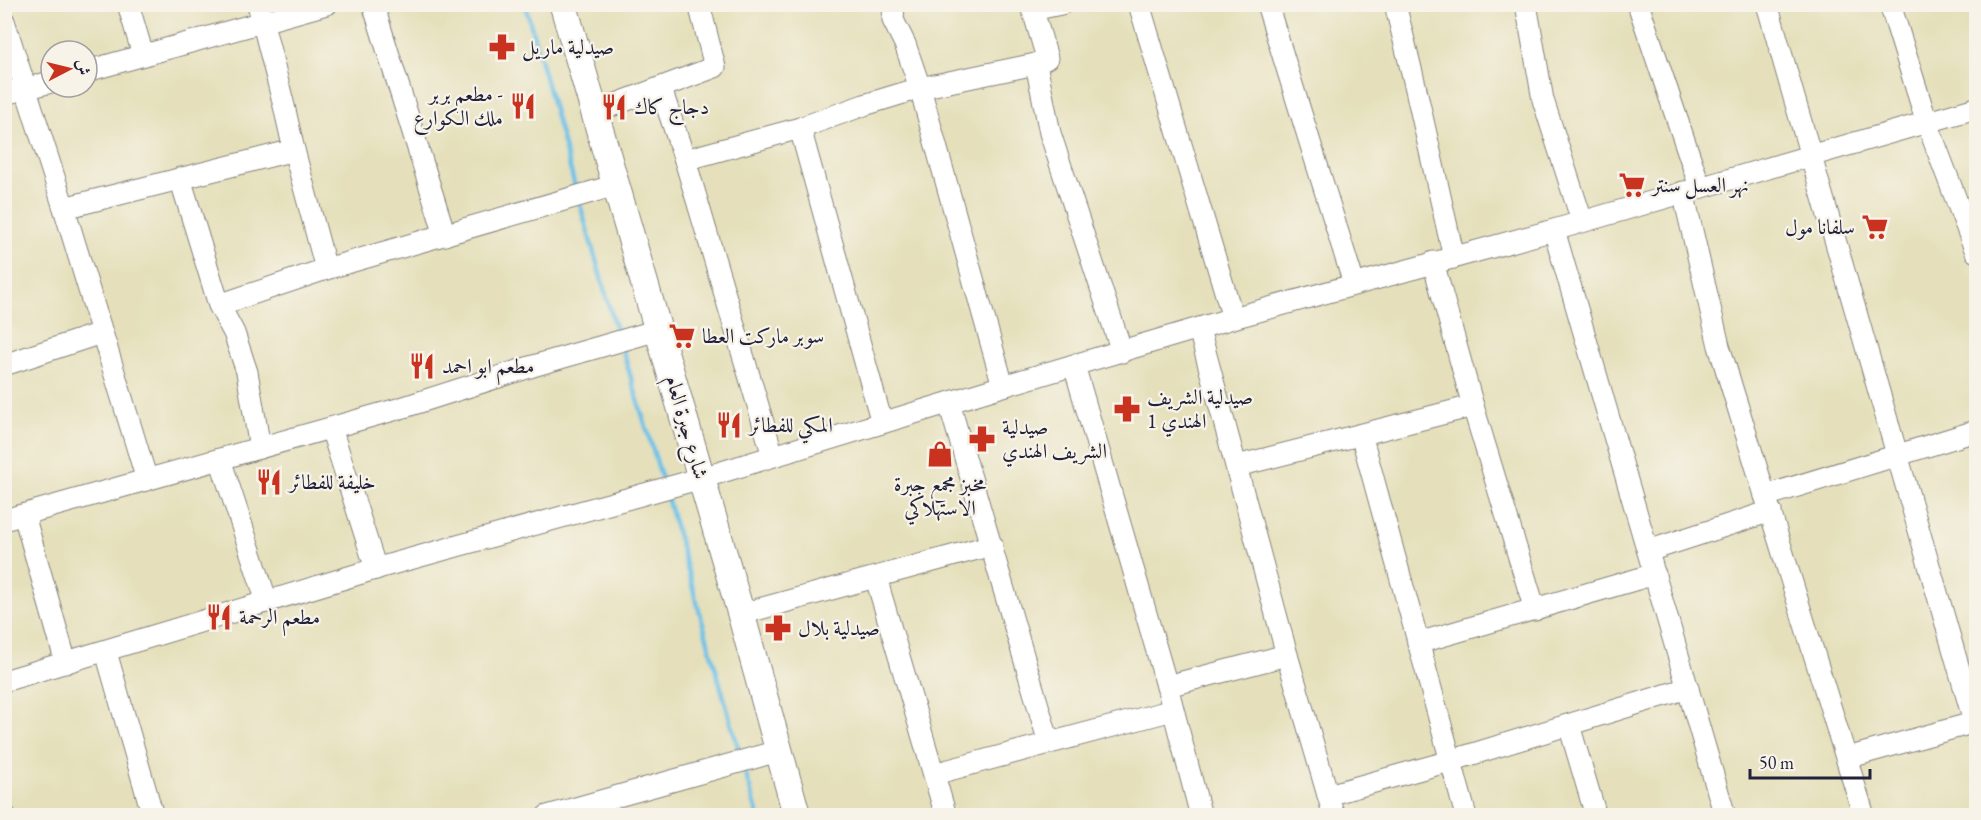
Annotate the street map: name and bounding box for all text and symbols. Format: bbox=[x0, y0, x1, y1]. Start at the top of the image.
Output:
pharmacy icon: صيدلية ماريل bbox=[487, 32, 517, 62]
place label: صيدلية ماريل bbox=[522, 33, 614, 62]
north arrow bbox=[39, 39, 99, 99]
text: ش bbox=[72, 58, 95, 76]
place label: مطعم بربر - ملك الكوارع bbox=[413, 80, 503, 136]
restaurant icon: مطعم بربر - ملك الكوارع bbox=[508, 91, 538, 121]
restaurant icon: دجاج كاك bbox=[599, 92, 629, 122]
place label: دجاج كاك bbox=[634, 93, 709, 126]
supermarket icon: نهر العسل سنتر bbox=[1617, 170, 1647, 200]
place label: نهر العسل سنتر bbox=[1650, 171, 1749, 200]
supermarket icon: سلفانا مول bbox=[1860, 212, 1890, 242]
place label: سلفانا مول bbox=[1785, 213, 1855, 240]
supermarket icon: سوبر ماركت العطا bbox=[667, 321, 697, 351]
place label: سوبر ماركت العطا bbox=[702, 322, 824, 349]
restaurant icon: مطعم ابو احمد bbox=[407, 351, 437, 381]
place label: مطعم ابو احمد bbox=[442, 352, 534, 386]
street label: شارع جبرة العام bbox=[655, 372, 715, 483]
place label: صيدلية الشريف الهندي 1 bbox=[1147, 383, 1253, 437]
pharmacy icon: صيدلية الشريف الهندي 1 bbox=[1112, 394, 1142, 424]
restaurant icon: المكي للفطائر bbox=[714, 410, 744, 440]
place label: المكي للفطائر bbox=[747, 411, 833, 444]
place label: صيدلية الشريف الهندي bbox=[1002, 413, 1107, 467]
pharmacy icon: صيدلية الشريف الهندي bbox=[967, 424, 997, 454]
shop icon: مخبز مجمع جبرة الاستهلاكي bbox=[925, 439, 955, 469]
restaurant icon: خليفة للفطائر bbox=[254, 467, 284, 497]
place label: خليفة للفطائر bbox=[287, 468, 376, 495]
place label: مخبز مجمع جبرة الاستهلاكي bbox=[894, 470, 986, 525]
restaurant icon: مطعم الرحمة bbox=[204, 602, 234, 632]
place label: مطعم الرحمة bbox=[239, 603, 320, 637]
pharmacy icon: صيدلية بلال bbox=[763, 613, 793, 643]
place label: صيدلية بلال bbox=[798, 614, 880, 641]
scale bar bbox=[1750, 742, 1870, 780]
text: 50 m bbox=[1759, 751, 1794, 774]

